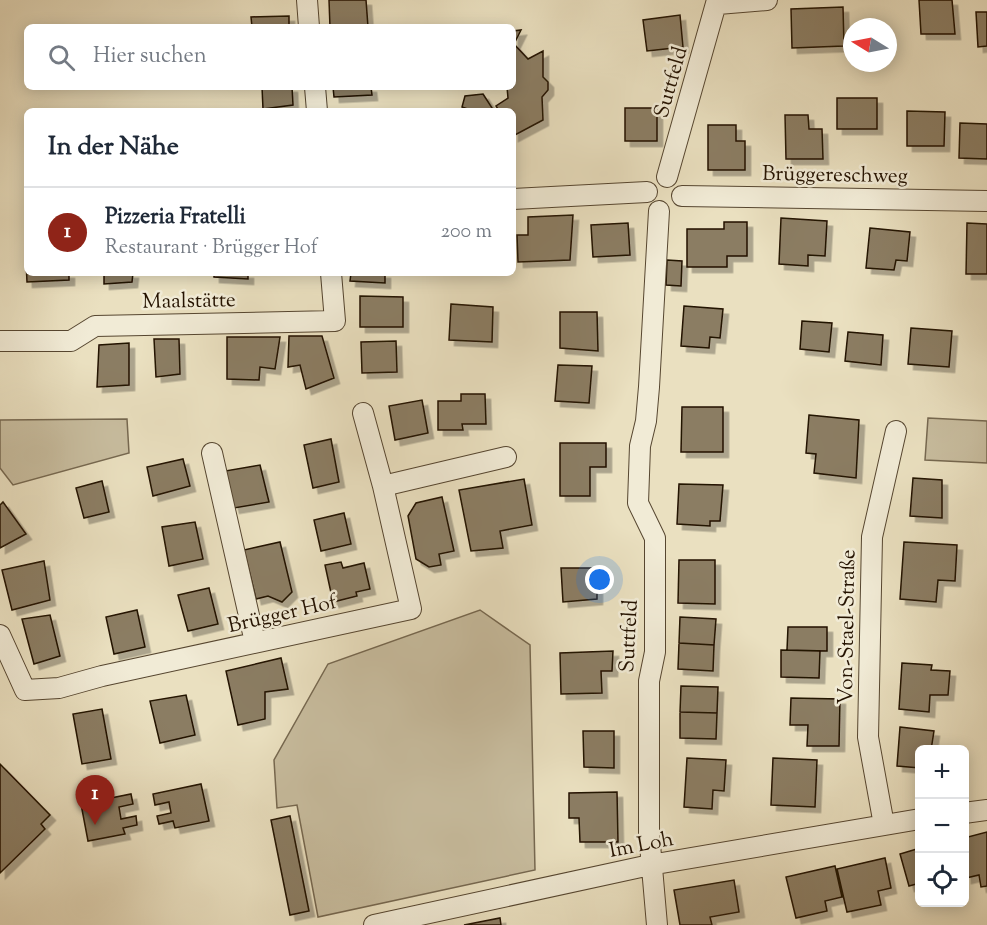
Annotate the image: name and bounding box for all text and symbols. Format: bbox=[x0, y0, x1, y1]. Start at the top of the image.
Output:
north arrow bbox=[843, 18, 897, 72]
search box bbox=[24, 24, 516, 90]
icon: search bbox=[45, 41, 78, 74]
text: Hier suchen bbox=[93, 41, 207, 73]
street label: Suttfeld bbox=[647, 43, 696, 122]
text: In der Nähe bbox=[48, 129, 179, 166]
street label: Brüggereschweg bbox=[762, 160, 908, 192]
text: Pizzeria Fratelli bbox=[105, 202, 246, 234]
text: 1 bbox=[64, 218, 71, 247]
text: 200 m bbox=[441, 218, 492, 247]
text: Restaurant · Brügger Hof bbox=[105, 234, 318, 263]
street label: Maalstätte bbox=[142, 286, 236, 318]
street label: Von-Stael-Straße bbox=[832, 549, 864, 705]
your location bbox=[585, 565, 614, 594]
street label: Brügger Hof bbox=[225, 587, 342, 642]
street label: Suttfeld bbox=[613, 599, 647, 673]
map controls bbox=[915, 745, 969, 907]
button: + bbox=[915, 745, 969, 799]
pin: 1 bbox=[76, 776, 115, 825]
button: − bbox=[915, 799, 969, 853]
street label: Im Loh bbox=[607, 825, 676, 867]
button: locate bbox=[915, 853, 969, 907]

